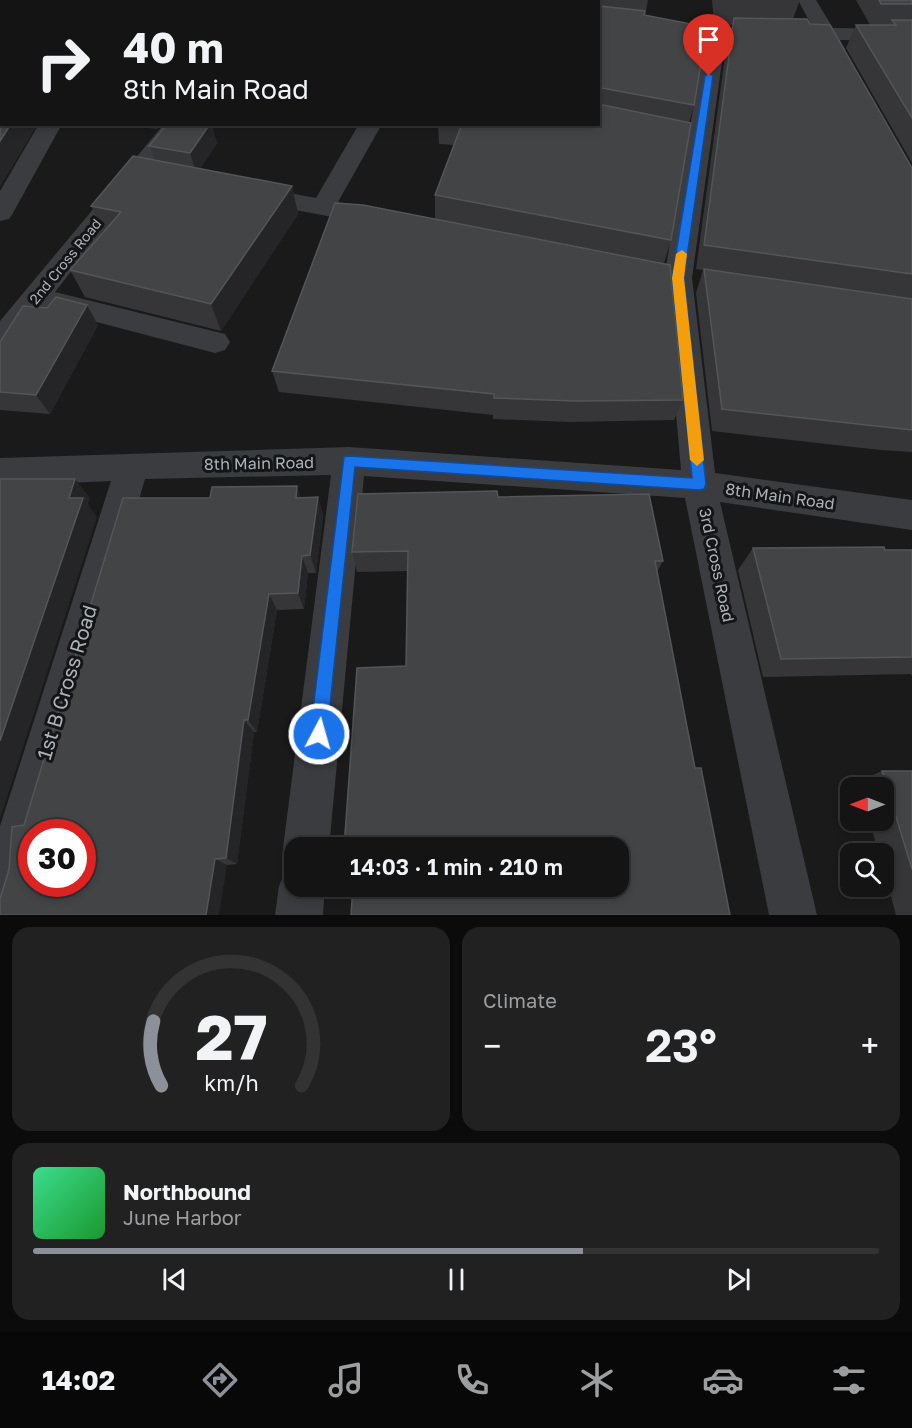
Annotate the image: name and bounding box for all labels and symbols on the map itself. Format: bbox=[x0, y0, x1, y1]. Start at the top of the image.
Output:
pin bbox=[683, 14, 734, 76]
street label: 2nd Cross Road bbox=[25, 215, 105, 307]
street label: 8th Main Road bbox=[204, 452, 314, 474]
street label: 8th Main Road bbox=[724, 478, 836, 514]
street label: 3rd Cross Road bbox=[695, 506, 739, 624]
street label: 1st B Cross Road bbox=[31, 602, 101, 762]
position arrow bbox=[287, 702, 351, 766]
north arrow bbox=[840, 777, 894, 831]
speed limit sign: 30 bbox=[18, 819, 96, 897]

